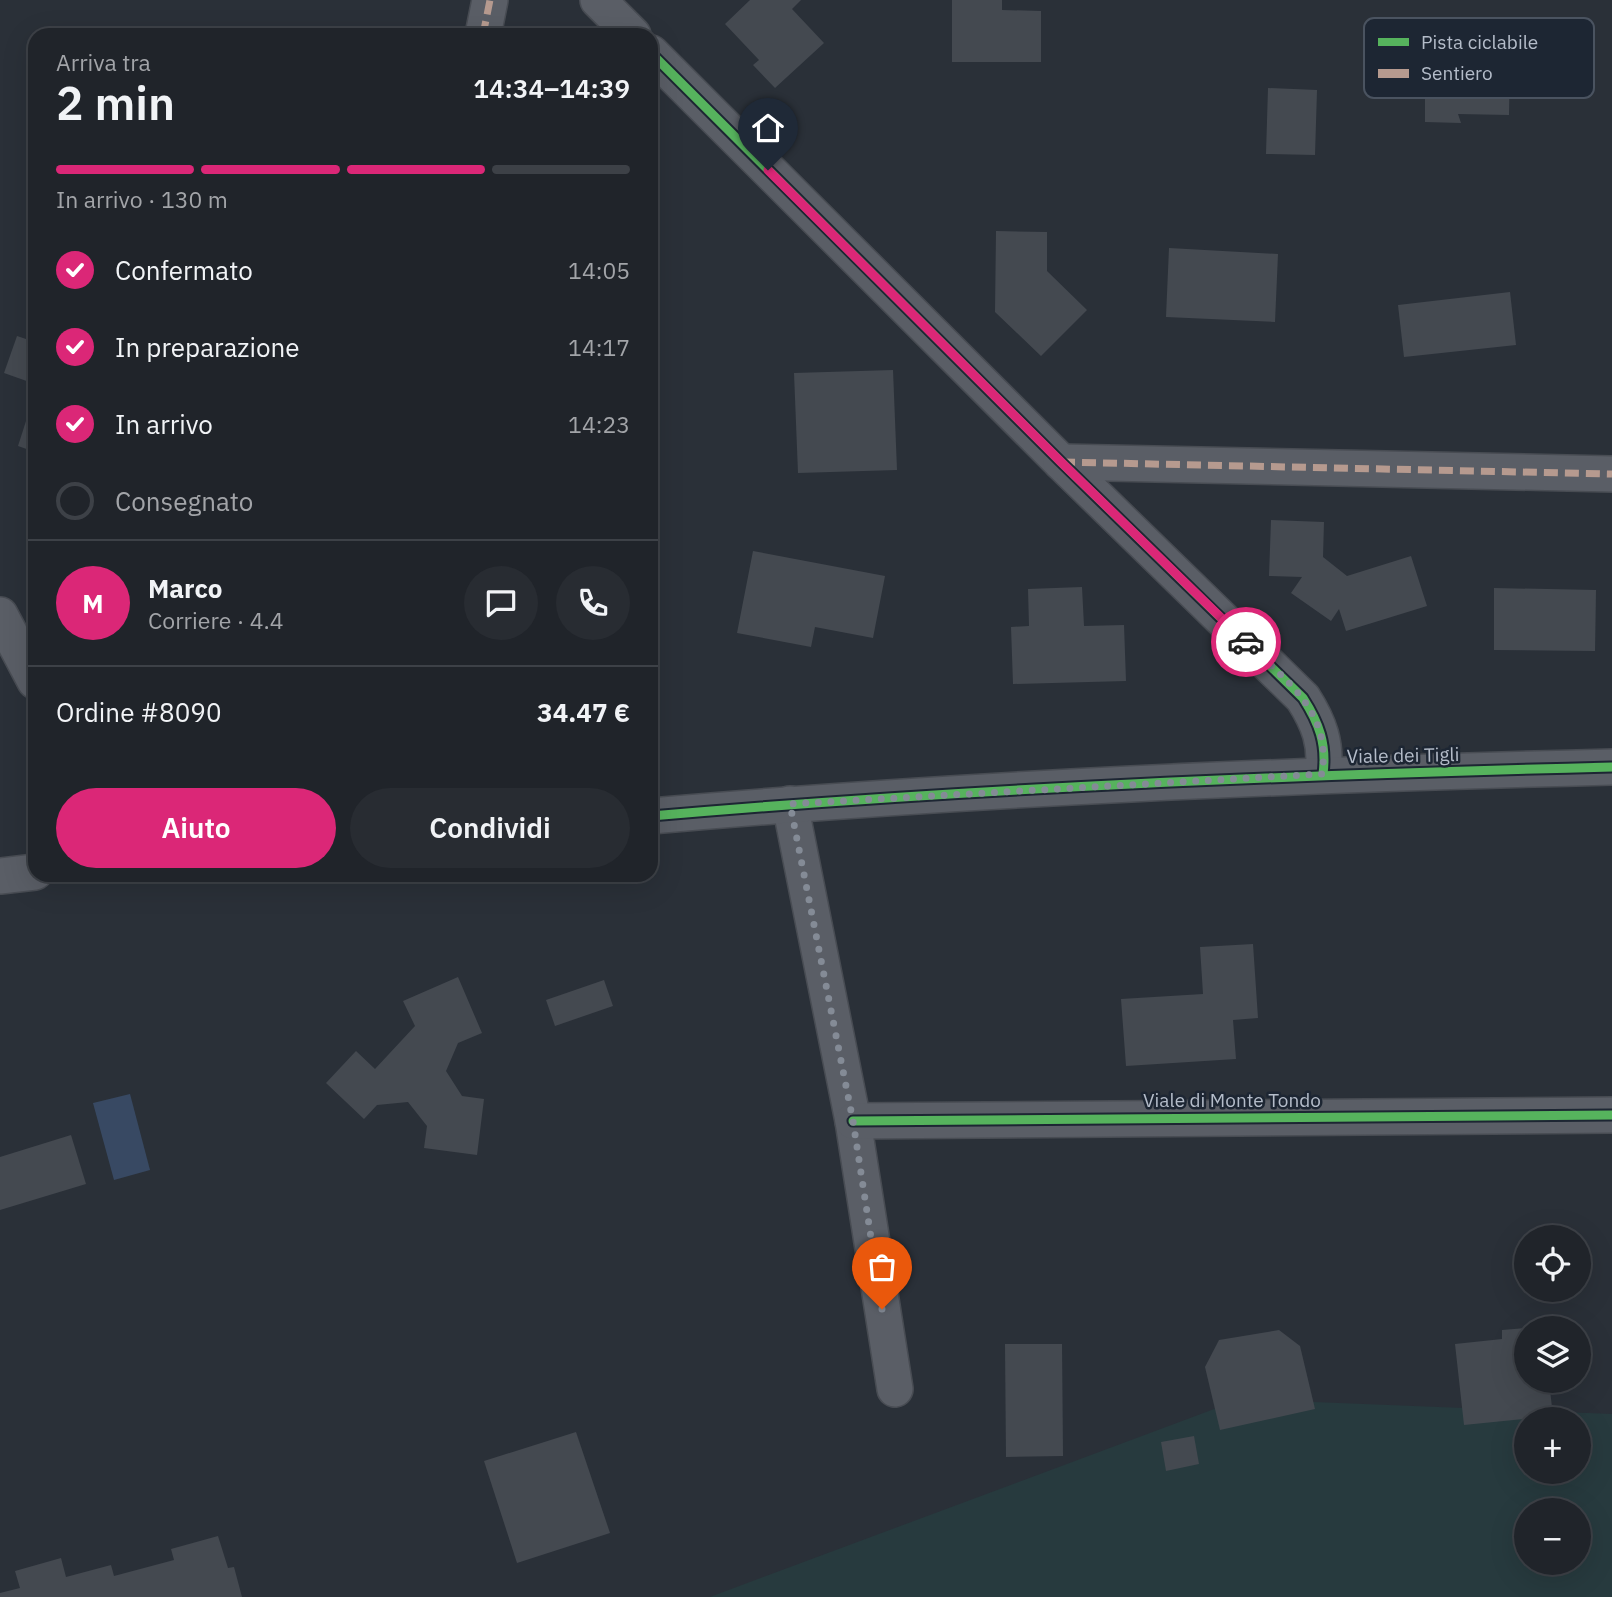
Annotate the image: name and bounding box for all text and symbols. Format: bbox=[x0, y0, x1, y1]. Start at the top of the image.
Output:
legend bbox=[1364, 18, 1594, 98]
text: Pista ciclabile bbox=[1421, 30, 1538, 54]
text: Arriva tra bbox=[56, 47, 151, 77]
text: Sentiero bbox=[1421, 61, 1493, 85]
text: 14:34–14:39 bbox=[473, 71, 630, 105]
text: 2 min bbox=[56, 73, 175, 133]
pin bbox=[738, 98, 798, 170]
icon: home bbox=[749, 109, 787, 147]
text: In arrivo · 130 m bbox=[56, 184, 228, 214]
icon: check bbox=[56, 251, 94, 289]
text: Confermato bbox=[115, 253, 253, 287]
text: 14:05 bbox=[568, 255, 630, 285]
icon: check bbox=[56, 328, 94, 366]
text: In preparazione bbox=[115, 330, 300, 364]
text: 14:17 bbox=[568, 332, 630, 362]
icon: check bbox=[56, 405, 94, 443]
text: In arrivo bbox=[115, 407, 213, 441]
text: 14:23 bbox=[568, 409, 630, 439]
text: Consegnato bbox=[115, 484, 253, 518]
button: chat bbox=[464, 566, 538, 640]
button: phone bbox=[556, 566, 630, 640]
text: Marco bbox=[148, 571, 222, 605]
text: M bbox=[82, 586, 104, 620]
text: Corriere · 4.4 bbox=[148, 605, 284, 635]
courier bbox=[1211, 607, 1281, 677]
icon: car bbox=[1227, 623, 1265, 661]
text: Ordine #8090 bbox=[56, 695, 222, 729]
text: 34.47 € bbox=[537, 695, 630, 729]
street label: Viale dei Tigli bbox=[1346, 742, 1460, 768]
button: Aiuto bbox=[56, 788, 336, 868]
button: Condividi bbox=[350, 788, 630, 868]
street label: Viale di Monte Tondo bbox=[1143, 1088, 1321, 1112]
map controls bbox=[1514, 1225, 1591, 1575]
button: locate bbox=[1514, 1225, 1591, 1302]
pin bbox=[852, 1237, 912, 1309]
icon: bag bbox=[863, 1248, 901, 1286]
button: layers bbox=[1514, 1316, 1591, 1393]
button: + bbox=[1514, 1407, 1591, 1484]
button: − bbox=[1514, 1498, 1591, 1575]

